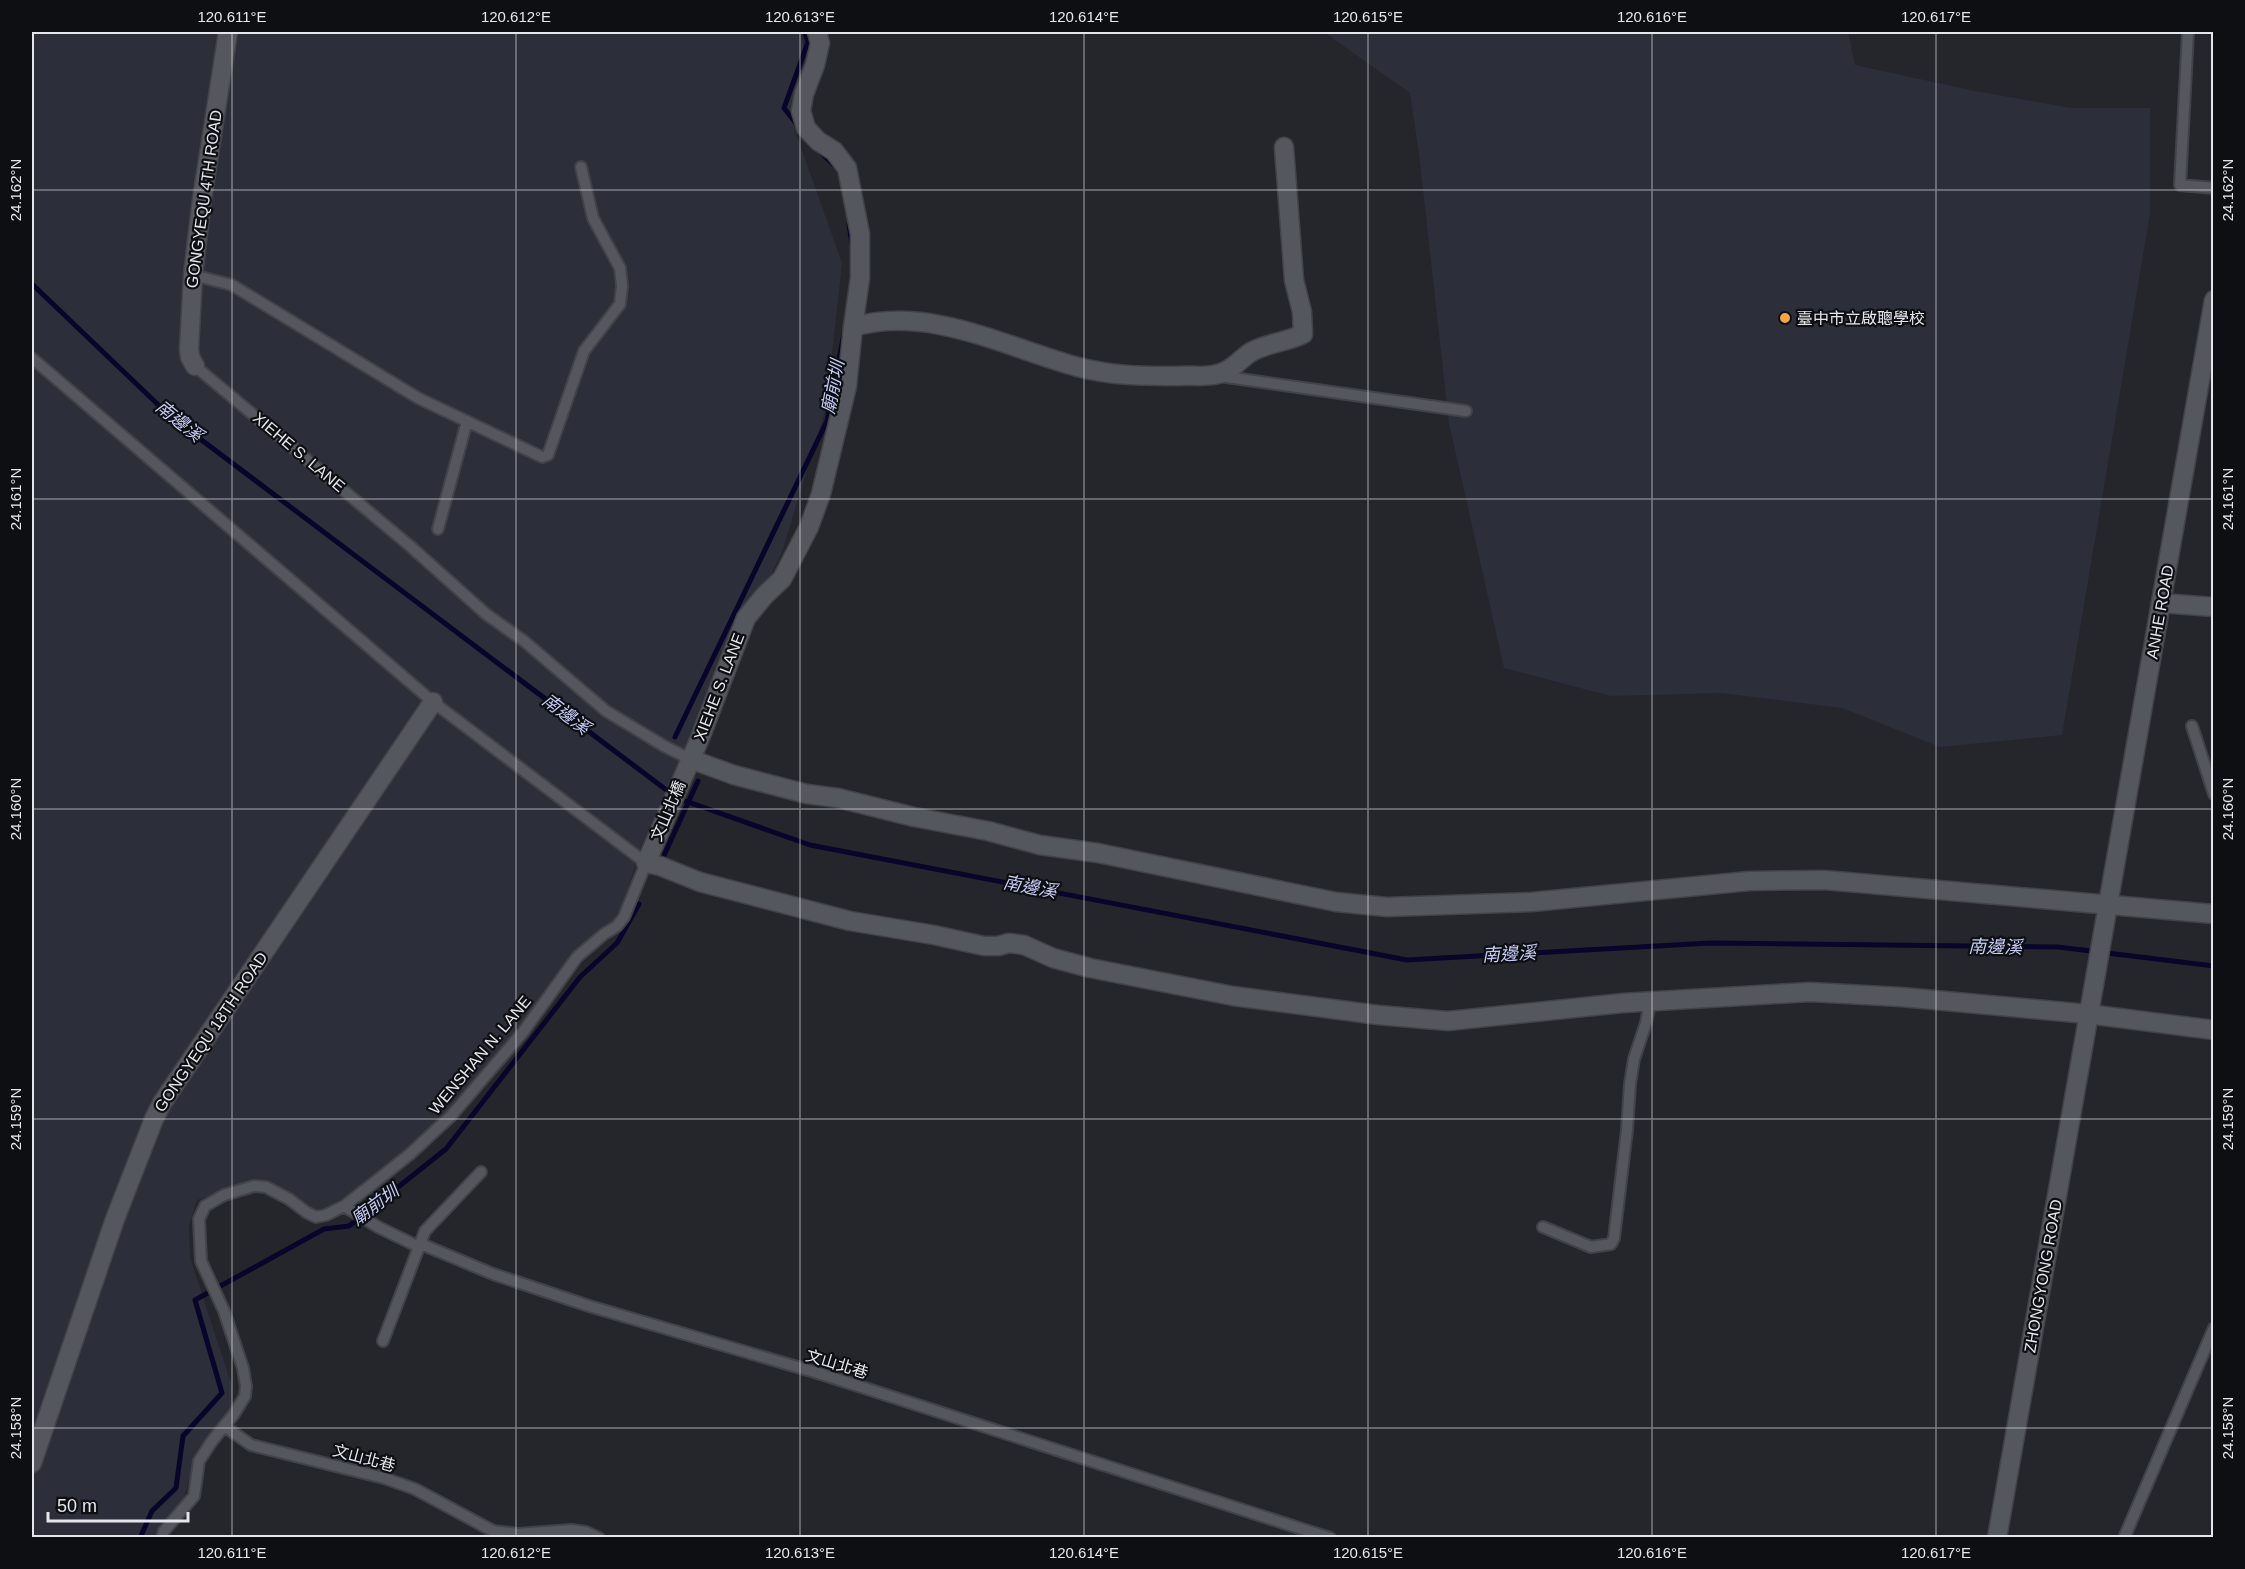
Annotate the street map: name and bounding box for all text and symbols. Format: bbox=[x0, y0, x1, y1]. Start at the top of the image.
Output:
text: 120.611°E bbox=[197, 8, 267, 25]
text: 120.612°E bbox=[481, 8, 551, 25]
text: 120.613°E bbox=[765, 8, 835, 25]
text: 120.614°E bbox=[1049, 8, 1119, 25]
text: 120.615°E bbox=[1333, 8, 1403, 25]
text: 120.616°E bbox=[1617, 8, 1687, 25]
text: 120.617°E bbox=[1901, 8, 1971, 25]
street label: GONGYEQU 4TH ROAD bbox=[183, 109, 225, 289]
text: 24.162°N bbox=[7, 159, 24, 221]
text: 24.162°N bbox=[2219, 159, 2236, 221]
place label: 臺中市立啟聰學校 bbox=[1797, 310, 1925, 327]
marker: 臺中市立啟聰學校 bbox=[1778, 311, 1792, 325]
water label: 廟前圳 bbox=[818, 356, 849, 415]
water label: 南邊溪 bbox=[152, 396, 209, 448]
street label: XIEHE S. LANE bbox=[250, 409, 348, 495]
text: 24.161°N bbox=[7, 468, 24, 530]
text: 24.161°N bbox=[2219, 468, 2236, 530]
street label: ANHE ROAD bbox=[2143, 564, 2177, 660]
street label: XIEHE S. LANE bbox=[691, 631, 747, 743]
water label: 南邊溪 bbox=[538, 690, 596, 740]
text: 24.160°N bbox=[7, 778, 24, 840]
street label: 文山北橋 bbox=[648, 778, 688, 844]
text: 24.160°N bbox=[2219, 778, 2236, 840]
water label: 南邊溪 bbox=[1002, 872, 1061, 903]
water label: 南邊溪 bbox=[1968, 937, 2025, 958]
water label: 南邊溪 bbox=[1482, 942, 1539, 965]
street label: GONGYEQU 18TH ROAD bbox=[151, 949, 271, 1115]
street label: WENSHAN N. LANE bbox=[426, 993, 534, 1117]
text: 24.159°N bbox=[7, 1088, 24, 1150]
text: 24.159°N bbox=[2219, 1088, 2236, 1150]
water label: 廟前圳 bbox=[347, 1179, 405, 1229]
street label: ZHONGYONG ROAD bbox=[2021, 1198, 2065, 1354]
street label: 文山北巷 bbox=[804, 1347, 870, 1381]
text: 24.158°N bbox=[7, 1397, 24, 1459]
text: 24.158°N bbox=[2219, 1397, 2236, 1459]
street label: 文山北巷 bbox=[331, 1442, 397, 1474]
scale bar bbox=[48, 1485, 188, 1523]
text: 50 m bbox=[57, 1496, 97, 1516]
text: 120.611°E bbox=[197, 1544, 267, 1561]
text: 120.612°E bbox=[481, 1544, 551, 1561]
text: 120.613°E bbox=[765, 1544, 835, 1561]
text: 120.614°E bbox=[1049, 1544, 1119, 1561]
text: 120.615°E bbox=[1333, 1544, 1403, 1561]
text: 120.616°E bbox=[1617, 1544, 1687, 1561]
text: 120.617°E bbox=[1901, 1544, 1971, 1561]

